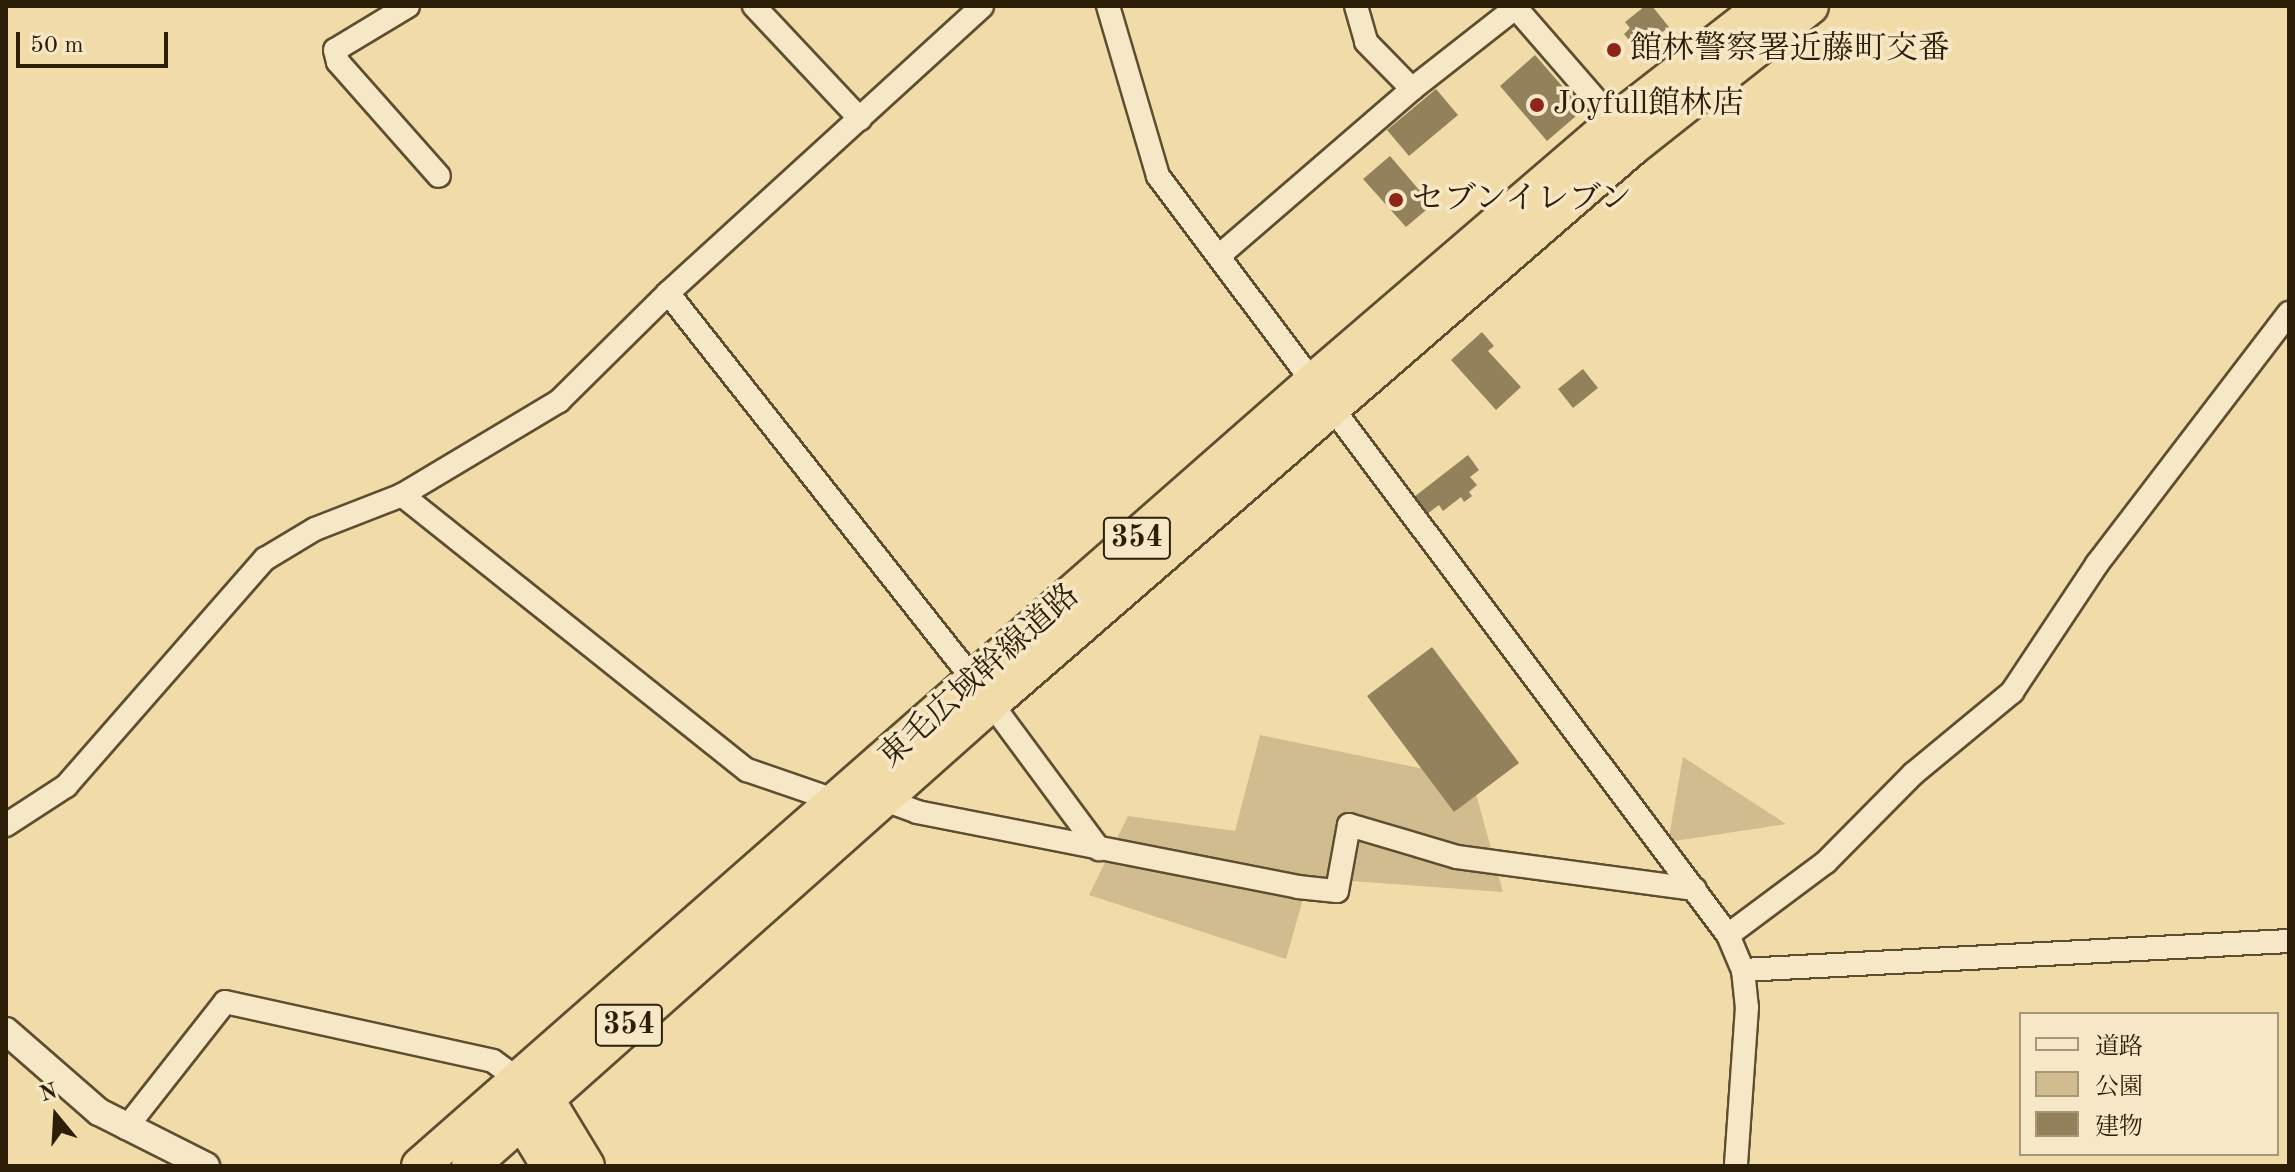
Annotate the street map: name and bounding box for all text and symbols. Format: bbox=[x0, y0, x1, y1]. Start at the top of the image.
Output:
scale bar bbox=[20, 16, 172, 66]
place label: 館林警察署近藤町交番 bbox=[1630, 31, 1950, 69]
text: 50 m bbox=[30, 34, 84, 58]
marker: 館林警察署近藤町交番 bbox=[1605, 41, 1623, 59]
place label: Joyfull館林店 bbox=[1553, 86, 1744, 124]
marker: Joyfull館林店 bbox=[1528, 96, 1546, 114]
place label: セブンイレブン bbox=[1412, 181, 1636, 219]
marker: セブンイレブン bbox=[1387, 191, 1405, 209]
road number: 354 bbox=[1101, 512, 1173, 564]
street label: 東毛広域幹線道路 bbox=[872, 577, 1088, 777]
road number: 354 bbox=[593, 999, 665, 1051]
legend bbox=[2019, 1012, 2279, 1156]
text: 道路 bbox=[2095, 1036, 2143, 1060]
north arrow bbox=[16, 1076, 96, 1156]
text: 公園 bbox=[2095, 1076, 2143, 1100]
text: N bbox=[37, 1080, 60, 1106]
text: 建物 bbox=[2095, 1116, 2143, 1140]

